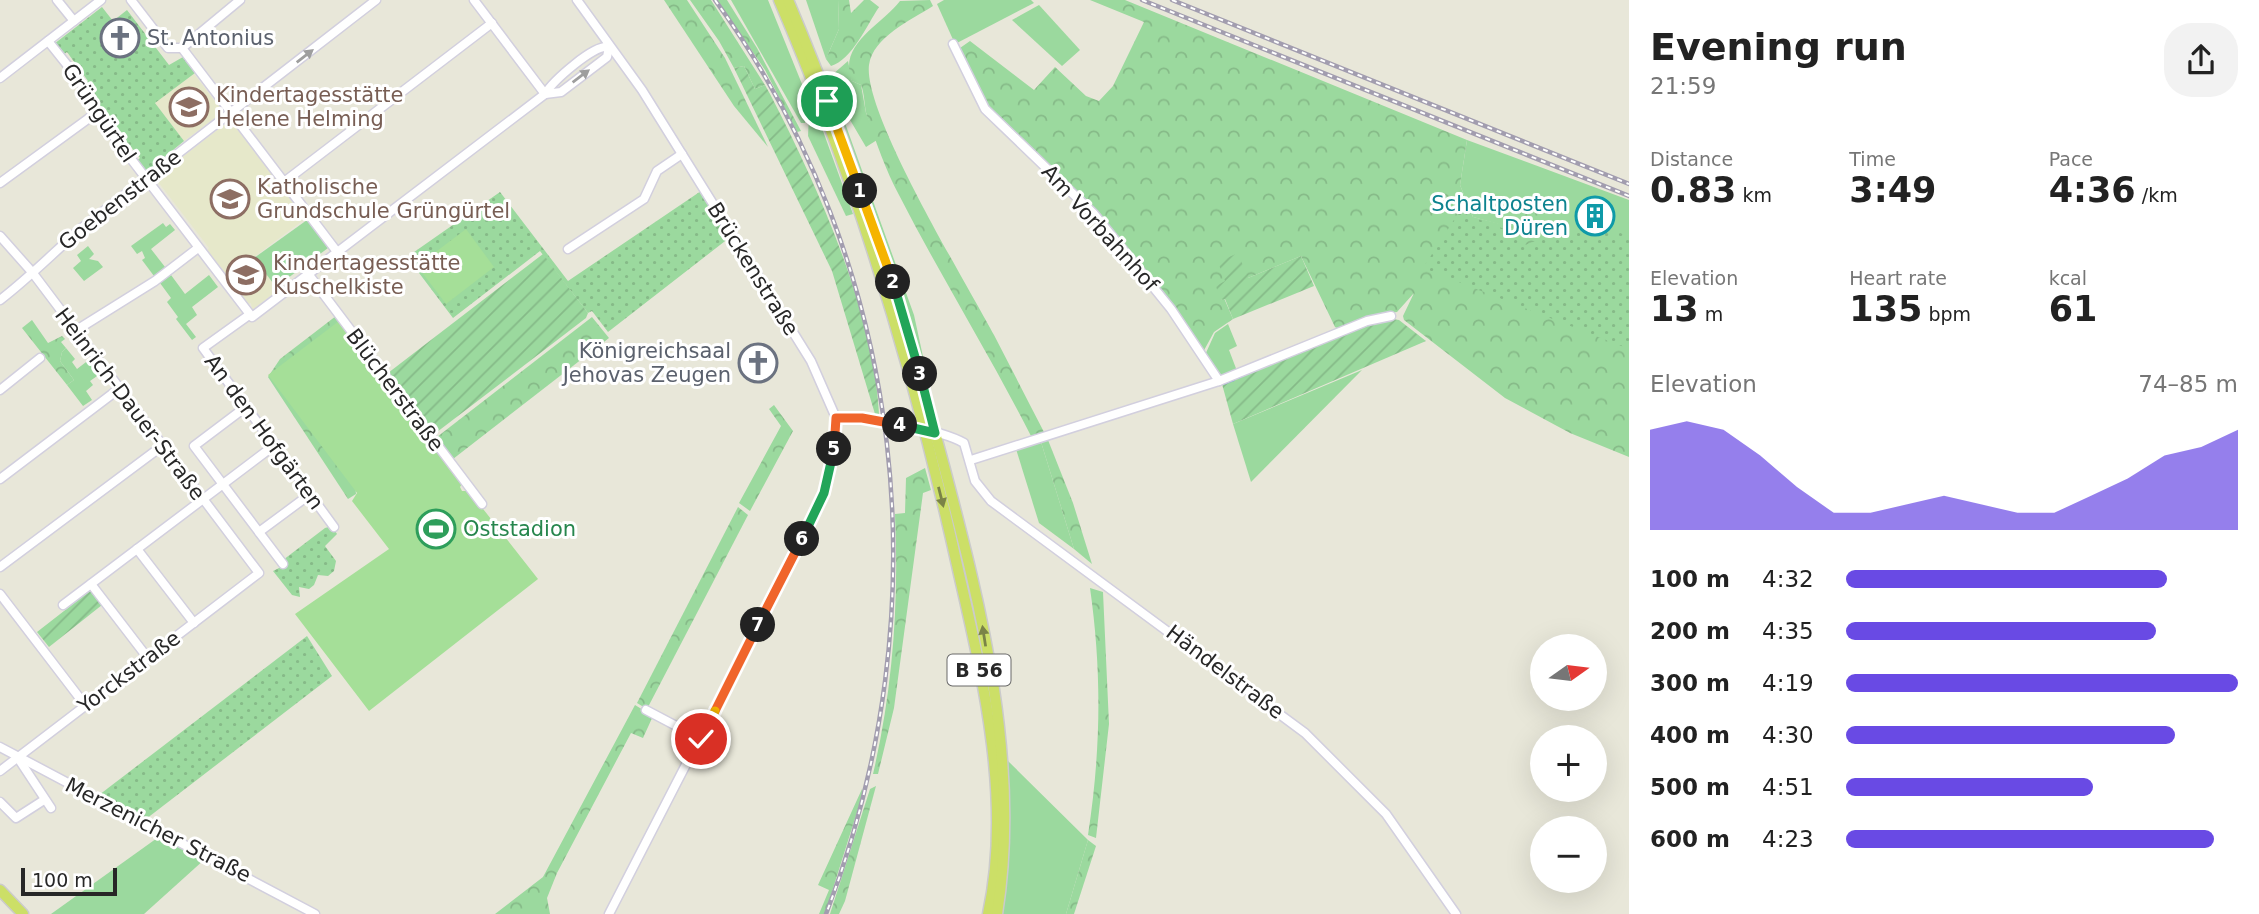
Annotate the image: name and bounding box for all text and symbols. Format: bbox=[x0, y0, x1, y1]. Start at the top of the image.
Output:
church icon: St. Antonius bbox=[99, 17, 141, 59]
button: share bbox=[2164, 23, 2238, 97]
text: Evening run bbox=[1650, 25, 1907, 69]
place label: St. Antonius bbox=[147, 26, 274, 50]
one-way arrow bbox=[296, 50, 314, 64]
street label: Grüngürtel bbox=[57, 59, 141, 167]
one-way arrow bbox=[572, 69, 590, 84]
pin bbox=[797, 71, 857, 131]
text: 21:59 bbox=[1650, 73, 1716, 99]
icon: arrive bbox=[808, 82, 846, 120]
place label: Kindertagesstätte Helene Helming bbox=[216, 83, 404, 131]
school or university icon: Kindertagesstätte Helene Helming bbox=[168, 86, 210, 128]
street label: Goebenstraße bbox=[54, 145, 186, 255]
text: Distance bbox=[1650, 148, 1733, 170]
text: Time bbox=[1849, 148, 1896, 170]
text: Pace bbox=[2049, 148, 2093, 170]
street label: Am Vorbahnhof bbox=[1037, 160, 1164, 297]
text: 0.83 bbox=[1650, 170, 1736, 210]
text: 3:49 bbox=[1849, 170, 1936, 210]
text: 4:36 bbox=[2049, 170, 2136, 210]
pin: 1 bbox=[842, 174, 878, 208]
place label: Katholische Grundschule Grüngürtel bbox=[257, 175, 510, 223]
school or university icon: Katholische Grundschule Grüngürtel bbox=[209, 178, 251, 220]
text: 1 bbox=[853, 179, 866, 201]
text: km bbox=[1736, 184, 1772, 206]
text: /km bbox=[2136, 184, 2178, 206]
place label: Schaltposten Düren bbox=[1431, 192, 1568, 240]
building icon: Schaltposten Düren bbox=[1574, 195, 1616, 237]
street label: Brückenstraße bbox=[702, 198, 804, 340]
place label: Kindertagesstätte Kuschelkiste bbox=[273, 251, 461, 299]
school or university icon: Kindertagesstätte Kuschelkiste bbox=[225, 254, 267, 296]
pin: 2 bbox=[876, 264, 910, 300]
text: Elevation bbox=[1650, 267, 1738, 289]
text: Heart rate bbox=[1849, 267, 1947, 289]
text: kcal bbox=[2049, 267, 2087, 289]
text: 2 bbox=[886, 270, 899, 292]
text: 13 bbox=[1650, 289, 1699, 329]
text: 135 bbox=[1849, 289, 1922, 329]
text: 61 bbox=[2049, 289, 2097, 329]
street label: Heinrich-Dauer-Straße bbox=[50, 303, 210, 505]
text: m bbox=[1699, 303, 1723, 325]
text: bpm bbox=[1922, 303, 1971, 325]
street label: Blücherstraße bbox=[341, 324, 449, 456]
place label: Königreichsaal Jehovas Zeugen bbox=[561, 339, 731, 387]
church icon: Königreichsaal Jehovas Zeugen bbox=[737, 342, 779, 384]
street label: An den Hofgärten bbox=[200, 350, 328, 514]
pin: 3 bbox=[902, 356, 937, 392]
text: 3 bbox=[913, 362, 926, 384]
text: Elevation bbox=[1650, 371, 1757, 397]
text: 74–85 m bbox=[2138, 371, 2238, 397]
pin: 4 bbox=[883, 408, 918, 442]
text: 4 bbox=[893, 413, 906, 435]
pin: 5 bbox=[816, 432, 852, 466]
text: 5 bbox=[827, 437, 840, 459]
one-way arrow bbox=[936, 486, 947, 508]
sports icon: Oststadion bbox=[415, 508, 457, 550]
place label: Oststadion bbox=[463, 517, 576, 541]
pin: 6 bbox=[784, 522, 820, 556]
text: 6 bbox=[795, 527, 808, 549]
text: 100 m bbox=[1650, 566, 1730, 592]
text: 4:32 bbox=[1762, 566, 1814, 592]
pin: 7 bbox=[740, 608, 776, 642]
text: 7 bbox=[751, 613, 764, 635]
text: 200 m bbox=[1650, 618, 1730, 644]
text: 4:35 bbox=[1762, 618, 1814, 644]
street label: Händelstraße bbox=[1162, 620, 1288, 724]
one-way arrow bbox=[978, 625, 989, 647]
street label: Yorckstraße bbox=[72, 626, 185, 719]
north arrow bbox=[1530, 634, 1606, 710]
map controls bbox=[1530, 634, 1607, 893]
road number: B 56 bbox=[948, 654, 1010, 685]
text: 300 m bbox=[1650, 670, 1730, 696]
text: 4:19 bbox=[1762, 670, 1814, 696]
pin bbox=[671, 709, 731, 769]
icon: check bbox=[682, 720, 720, 758]
text: 400 m bbox=[1650, 722, 1730, 748]
text: 4:30 bbox=[1762, 722, 1814, 748]
button: + bbox=[1530, 725, 1607, 802]
street label: Merzenicher Straße bbox=[61, 773, 255, 887]
text: 500 m bbox=[1650, 774, 1730, 800]
text: 4:51 bbox=[1762, 774, 1814, 800]
button: − bbox=[1530, 816, 1607, 893]
text: 600 m bbox=[1650, 826, 1730, 852]
text: 4:23 bbox=[1762, 826, 1814, 852]
scale bar bbox=[21, 865, 117, 897]
text: 100 m bbox=[32, 869, 93, 891]

